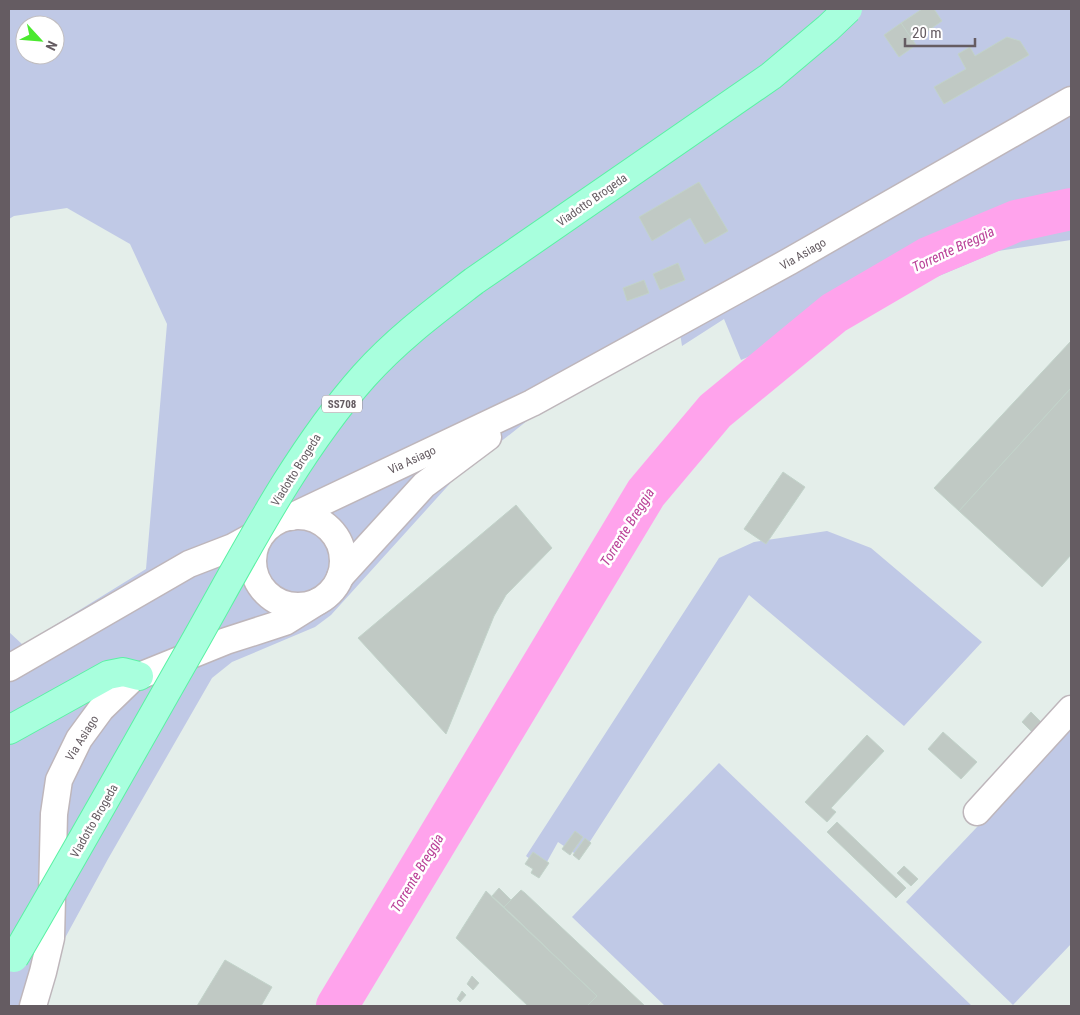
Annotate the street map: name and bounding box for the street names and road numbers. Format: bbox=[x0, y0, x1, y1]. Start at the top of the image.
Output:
street label: Viadotto Brogeda bbox=[554, 171, 630, 229]
street label: Via Asiago bbox=[777, 235, 829, 273]
road number: SS708 bbox=[322, 396, 362, 412]
street label: Viadotto Brogeda bbox=[268, 431, 324, 509]
street label: Via Asiago bbox=[386, 443, 438, 477]
street label: Via Asiago bbox=[63, 713, 101, 763]
street label: Viadotto Brogeda bbox=[67, 782, 121, 860]

